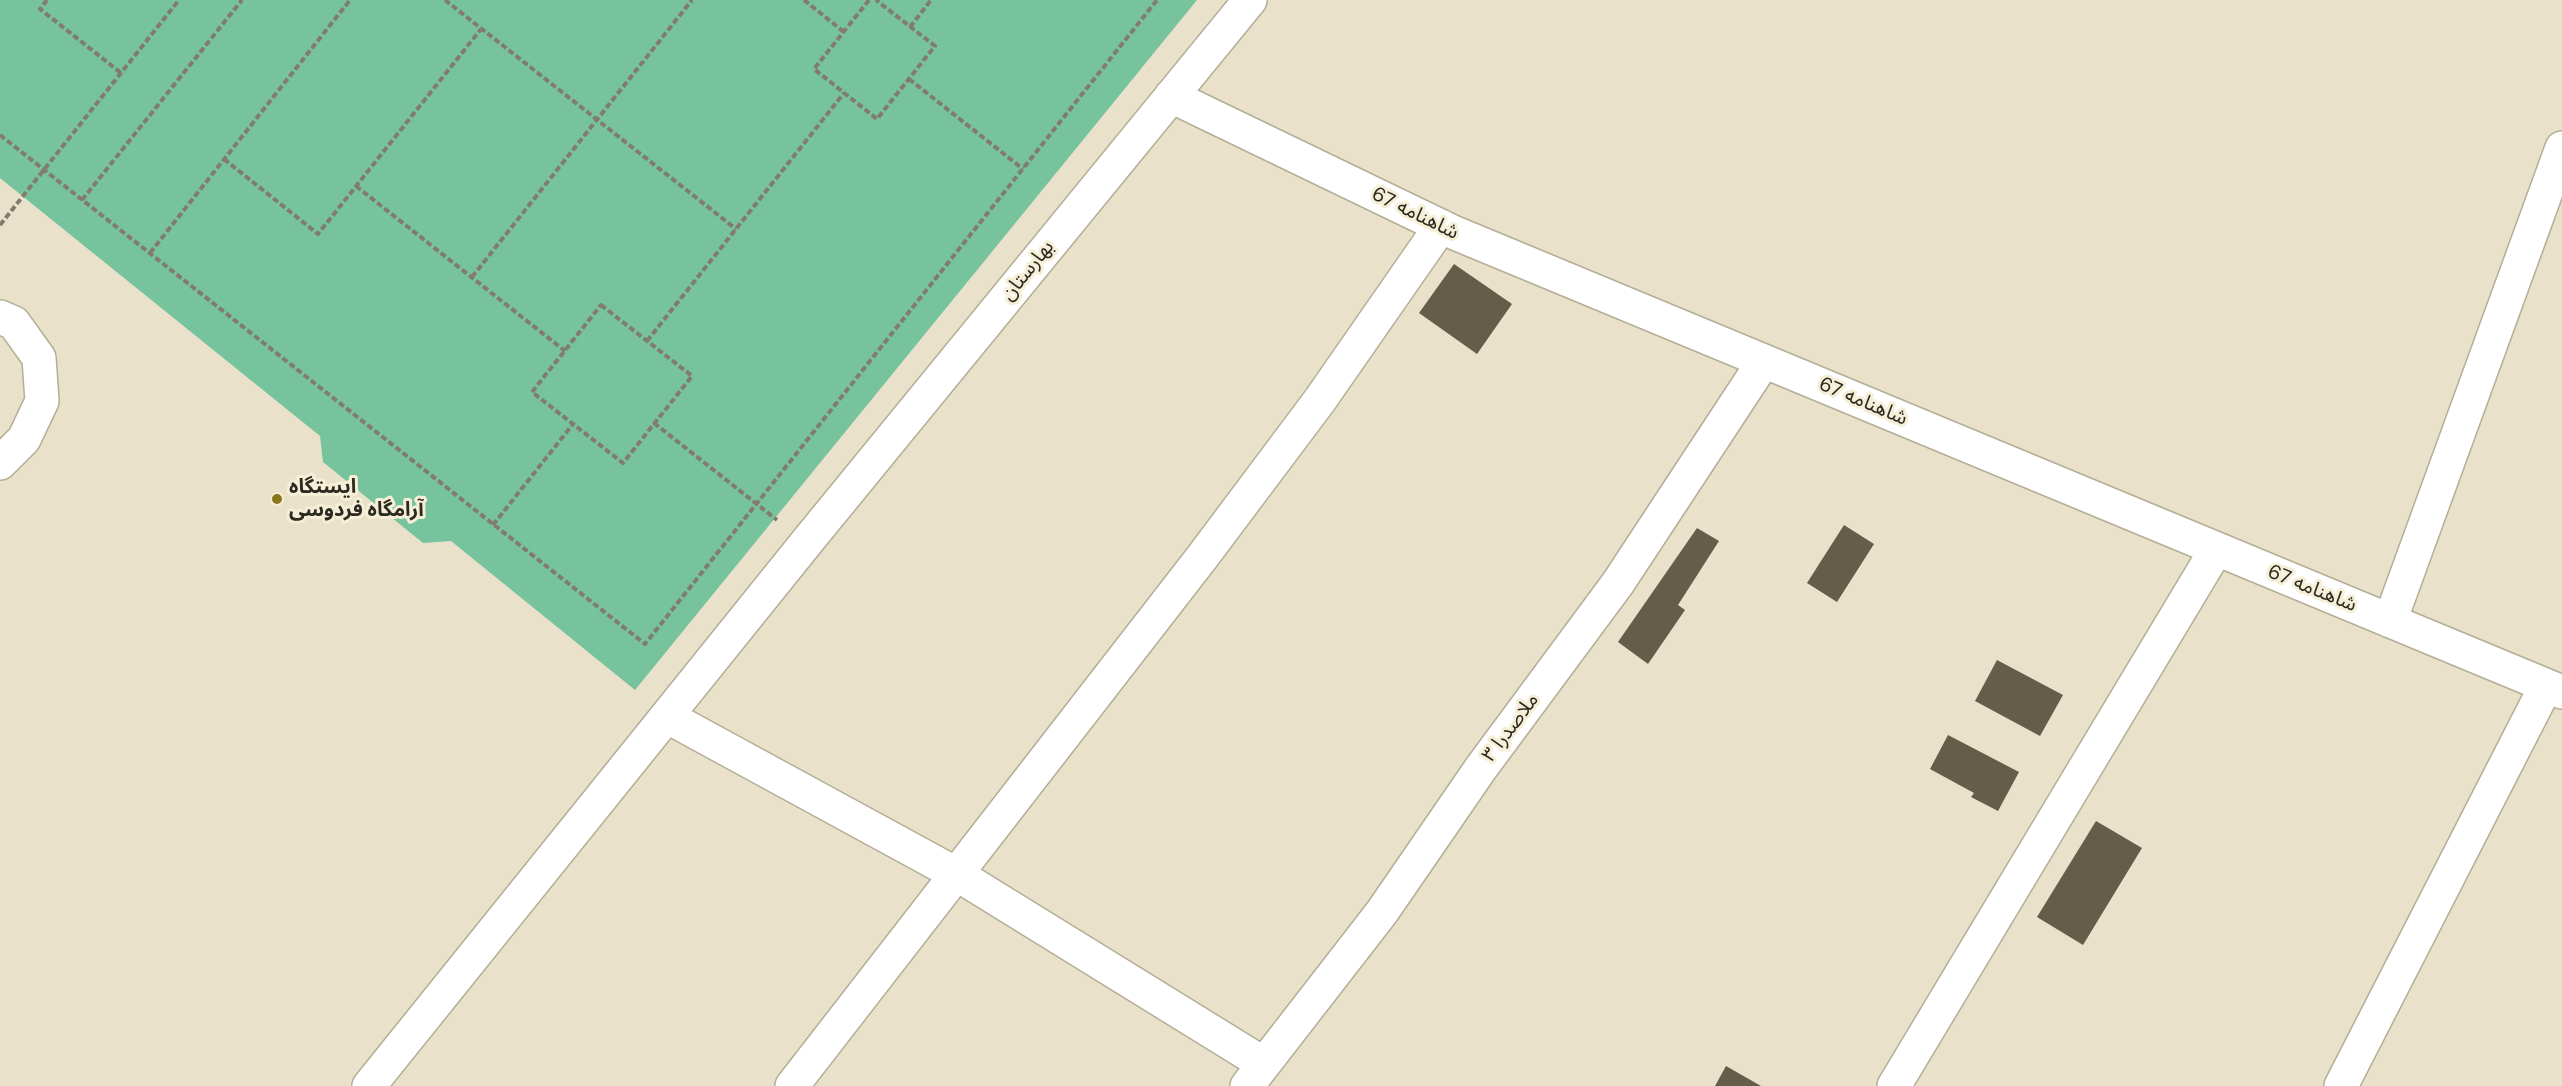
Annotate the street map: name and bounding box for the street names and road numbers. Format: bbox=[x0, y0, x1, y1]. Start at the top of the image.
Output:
street label: شاهنامه 67 bbox=[1368, 183, 1462, 245]
street label: بهارستان bbox=[996, 236, 1060, 306]
street label: شاهنامه 67 bbox=[1815, 373, 1911, 431]
street label: شاهنامه 67 bbox=[2264, 560, 2360, 618]
street label: ملاصدرا ۳ bbox=[1477, 689, 1545, 767]

